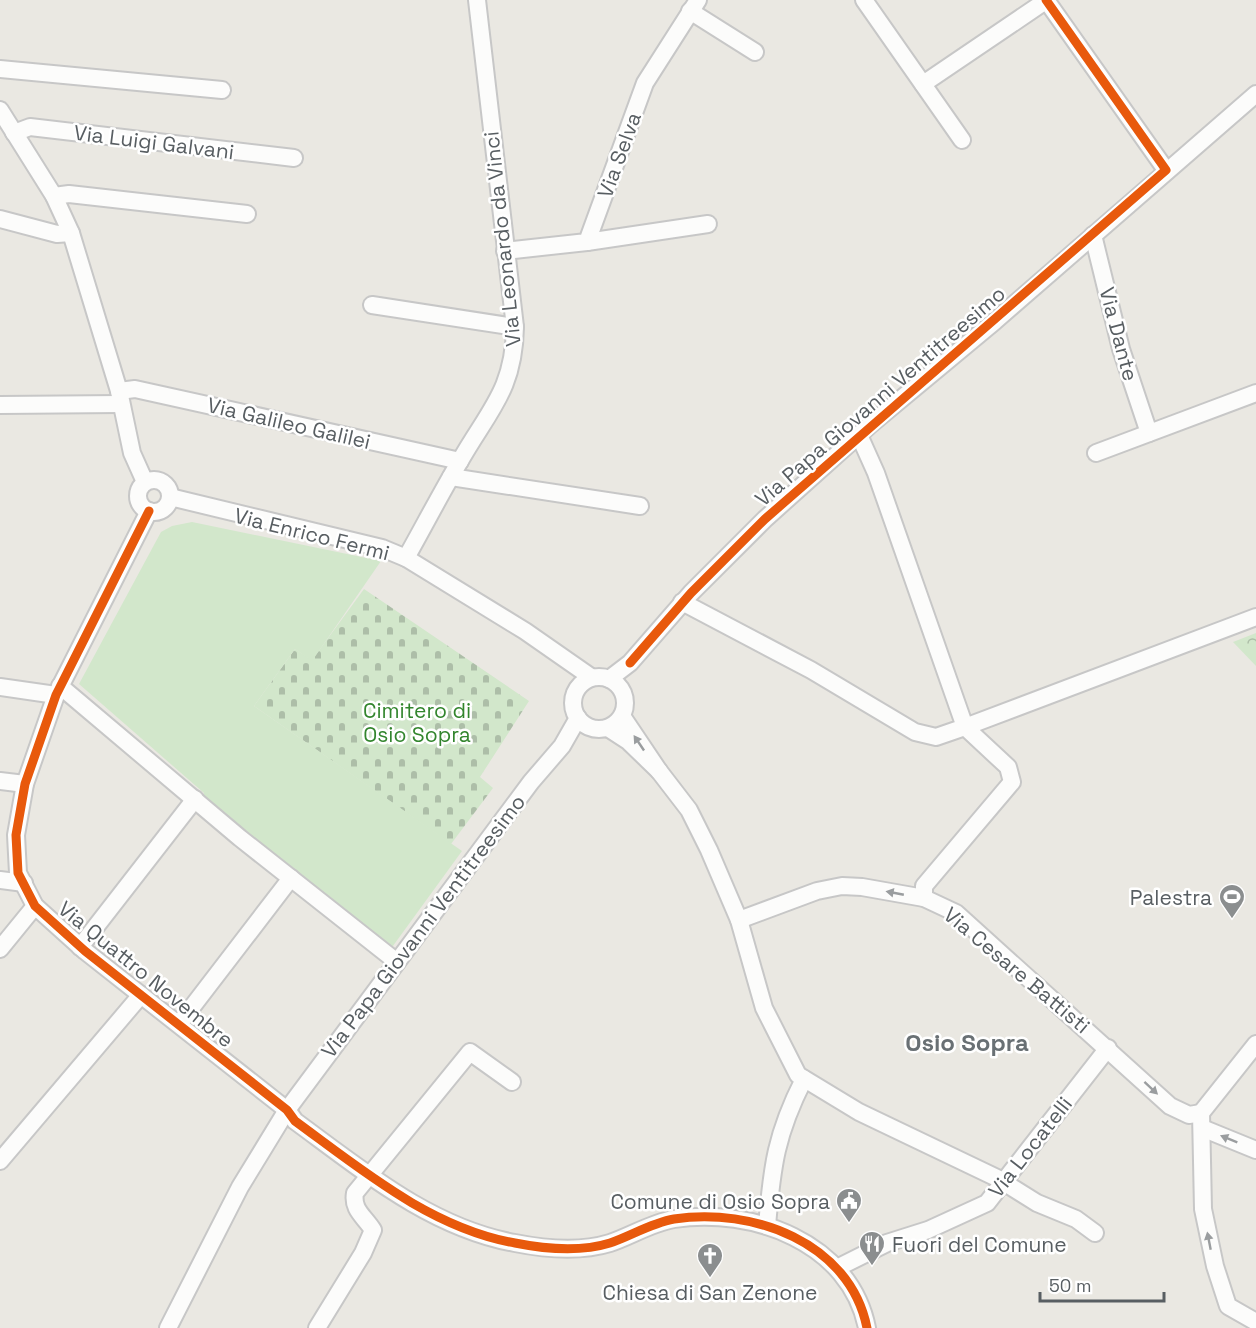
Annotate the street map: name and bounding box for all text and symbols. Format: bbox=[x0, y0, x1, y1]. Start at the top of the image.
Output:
street label: Via Selva bbox=[591, 109, 647, 201]
street label: Via Luigi Galvani bbox=[72, 119, 236, 165]
street label: Via Leonardo da Vinci bbox=[477, 130, 527, 348]
street label: Via Papa Giovanni Ventitreesimo bbox=[749, 280, 1011, 512]
street label: Via Dante bbox=[1094, 284, 1144, 384]
street label: Via Galileo Galilei bbox=[205, 391, 373, 455]
street label: Via Enrico Fermi bbox=[232, 502, 392, 566]
park label: Cimitero di Osio Sopra bbox=[363, 697, 471, 748]
one-way arrow bbox=[633, 736, 645, 752]
street label: Via Papa Giovanni Ventitreesimo bbox=[315, 789, 531, 1063]
sports icon: Palestra bbox=[1217, 882, 1247, 920]
place label: Palestra bbox=[1130, 884, 1212, 911]
one-way arrow bbox=[885, 888, 904, 897]
street label: Via Quattro Novembre bbox=[53, 895, 239, 1053]
street label: Via Cesare Battisti bbox=[938, 901, 1096, 1039]
district label: Osio Sopra bbox=[905, 1027, 1029, 1058]
one-way arrow bbox=[1143, 1080, 1157, 1094]
street label: Via Locatelli bbox=[982, 1091, 1078, 1203]
one-way arrow bbox=[1220, 1134, 1238, 1143]
public building icon: Comune di Osio Sopra bbox=[834, 1186, 864, 1224]
place label: Comune di Osio Sopra bbox=[610, 1188, 830, 1215]
restaurant icon: Fuori del Comune bbox=[857, 1229, 887, 1267]
place label: Fuori del Comune bbox=[892, 1231, 1067, 1258]
one-way arrow bbox=[1204, 1231, 1214, 1250]
church icon: Chiesa di San Zenone bbox=[695, 1241, 725, 1279]
scale bar bbox=[1040, 1265, 1164, 1303]
text: 50 m bbox=[1049, 1274, 1091, 1297]
place label: Chiesa di San Zenone bbox=[602, 1279, 818, 1306]

